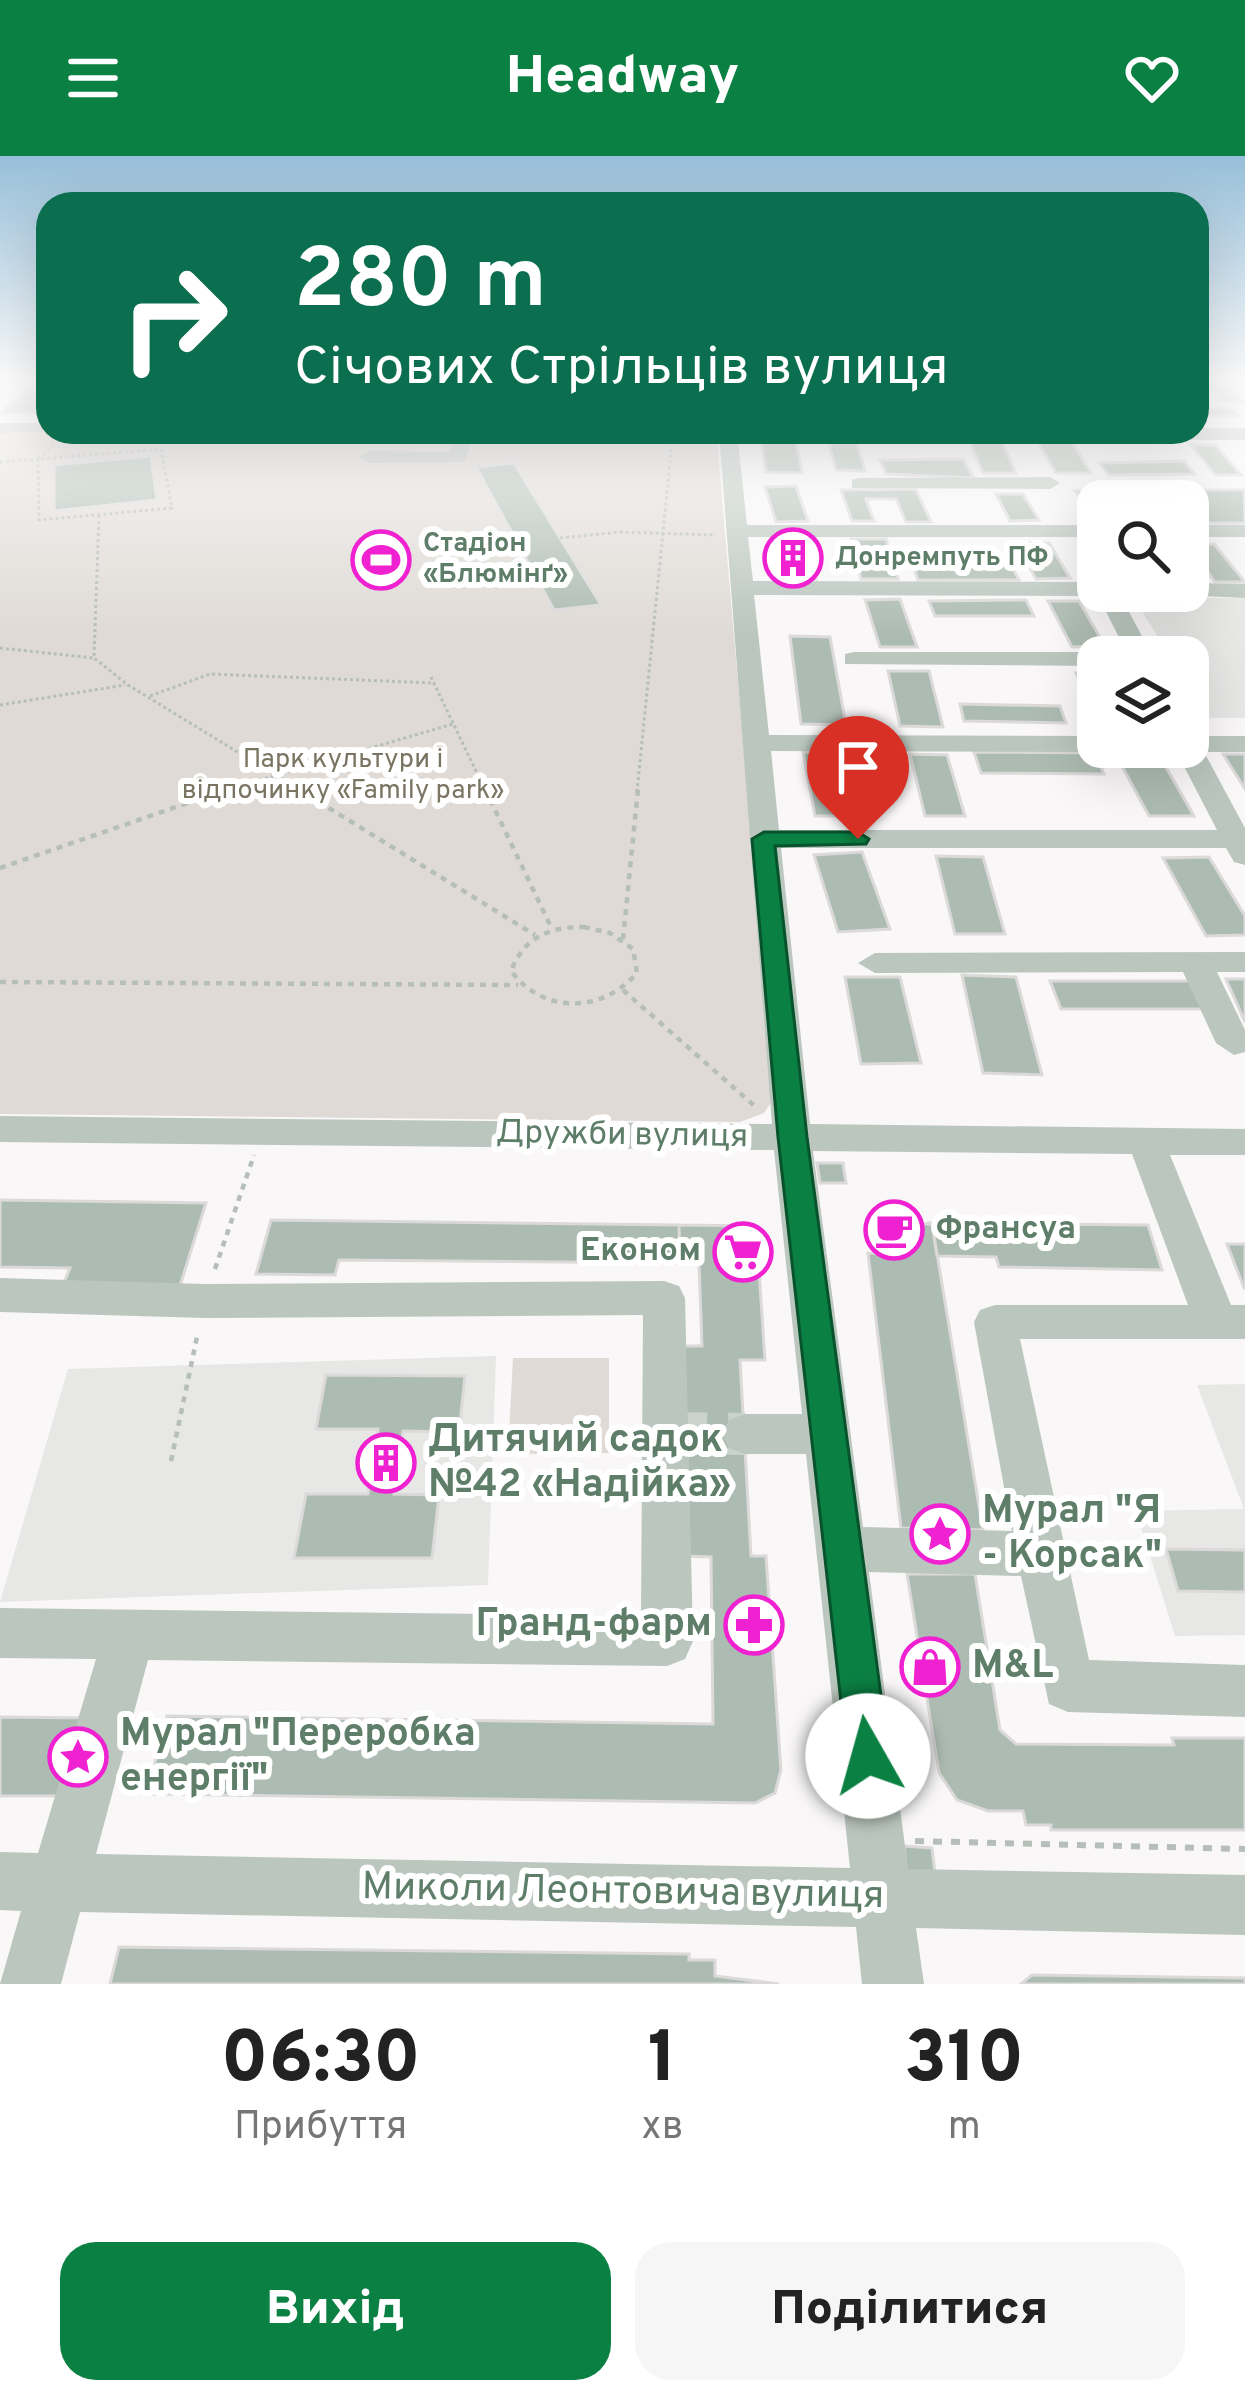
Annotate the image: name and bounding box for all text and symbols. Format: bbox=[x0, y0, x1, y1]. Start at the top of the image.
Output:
text: Headway bbox=[506, 44, 739, 113]
icon: menu bbox=[60, 45, 126, 111]
icon: heart bbox=[1119, 45, 1185, 111]
text: 280 m bbox=[294, 231, 547, 337]
icon: right bbox=[96, 240, 252, 396]
text: Січових Стрільців вулиця bbox=[294, 335, 949, 404]
map controls bbox=[1077, 480, 1209, 768]
button: search bbox=[1077, 480, 1209, 612]
place label: Стадіон «Блюмінґ» bbox=[423, 527, 568, 592]
building icon: Донремпуть ПФ bbox=[762, 527, 824, 589]
sports icon: Стадіон «Блюмінґ» bbox=[350, 529, 412, 591]
place label: Донремпуть ПФ bbox=[835, 541, 1048, 575]
button: layers bbox=[1077, 636, 1209, 768]
pin bbox=[807, 716, 909, 839]
icon: arrive bbox=[825, 734, 891, 800]
park label: Парк культури і відпочинку «Family park» bbox=[182, 743, 504, 808]
street label: Дружби вулиця bbox=[496, 1113, 748, 1159]
cafe icon: Франсуа bbox=[863, 1199, 925, 1261]
place label: Франсуа bbox=[936, 1209, 1076, 1251]
supermarket icon: Економ bbox=[712, 1221, 774, 1283]
place label: Економ bbox=[580, 1231, 701, 1273]
place label: Дитячий садок №42 «Надійка» bbox=[428, 1417, 731, 1511]
building icon: Дитячий садок №42 «Надійка» bbox=[355, 1432, 417, 1494]
place label: Мурал "Я - Корсак" bbox=[982, 1488, 1162, 1582]
place icon: Мурал "Я - Корсак" bbox=[909, 1503, 971, 1565]
pharmacy icon: Гранд-фарм bbox=[723, 1594, 785, 1656]
place label: Гранд-фарм bbox=[475, 1601, 712, 1650]
shop icon: M&L bbox=[899, 1636, 961, 1698]
place label: M&L bbox=[972, 1643, 1053, 1692]
position arrow bbox=[805, 1693, 931, 1819]
place label: Мурал "Переробка енергії" bbox=[120, 1711, 476, 1805]
place icon: Мурал "Переробка енергії" bbox=[47, 1726, 109, 1788]
street label: Миколи Леонтовича вулиця bbox=[361, 1864, 885, 1922]
text: 06:30 bbox=[221, 2016, 421, 2108]
text: 1 bbox=[648, 2016, 677, 2108]
text: 310 bbox=[904, 2016, 1024, 2108]
text: Прибуття bbox=[234, 2104, 407, 2153]
text: хв bbox=[641, 2104, 683, 2153]
text: m bbox=[948, 2104, 981, 2153]
button: Вихід bbox=[60, 2242, 611, 2380]
button: Поділитися bbox=[635, 2242, 1185, 2380]

